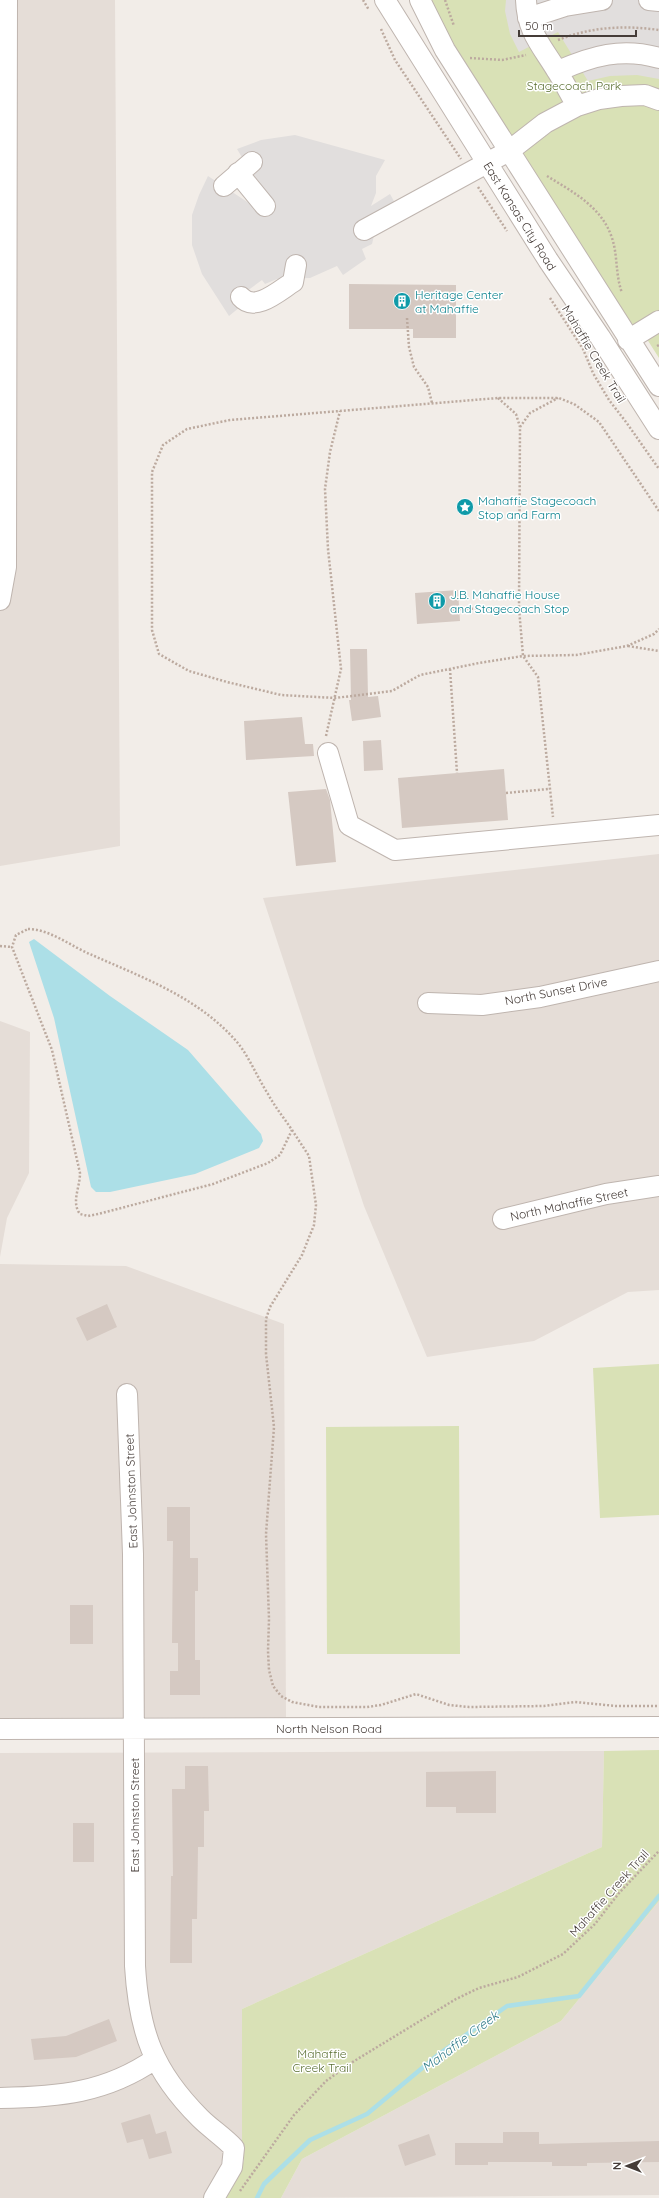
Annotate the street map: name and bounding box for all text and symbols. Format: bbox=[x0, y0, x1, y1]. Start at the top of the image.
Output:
scale bar bbox=[519, 12, 636, 38]
text: 50 m bbox=[525, 18, 553, 33]
park label: Stagecoach Park bbox=[527, 78, 621, 93]
street label: East Kansas City Road bbox=[480, 159, 560, 273]
place label: Heritage Center at Mahaffie bbox=[415, 287, 504, 316]
building icon: Heritage Center at Mahaffie bbox=[392, 291, 412, 311]
street label: Mahaffie Creek Trail bbox=[559, 302, 629, 406]
place label: Mahaffie Stagecoach Stop and Farm bbox=[478, 493, 596, 522]
place icon: Mahaffie Stagecoach Stop and Farm bbox=[455, 497, 475, 517]
place label: J.B. Mahaffie House and Stagecoach Stop bbox=[450, 587, 569, 616]
building icon: J.B. Mahaffie House and Stagecoach Stop bbox=[427, 591, 447, 611]
street label: North Sunset Drive bbox=[504, 974, 609, 1008]
street label: North Mahaffie Street bbox=[509, 1184, 629, 1224]
street label: East Johnston Street bbox=[122, 1433, 140, 1549]
street label: North Nelson Road bbox=[276, 1721, 382, 1736]
street label: East Johnston Street bbox=[127, 1758, 142, 1872]
street label: Mahaffie Creek Trail bbox=[566, 1847, 652, 1939]
water label: Mahaffie Creek bbox=[419, 2006, 502, 2075]
park label: Mahaffie Creek Trail bbox=[292, 2046, 352, 2075]
north arrow bbox=[607, 2146, 647, 2186]
text: N bbox=[610, 2162, 624, 2170]

